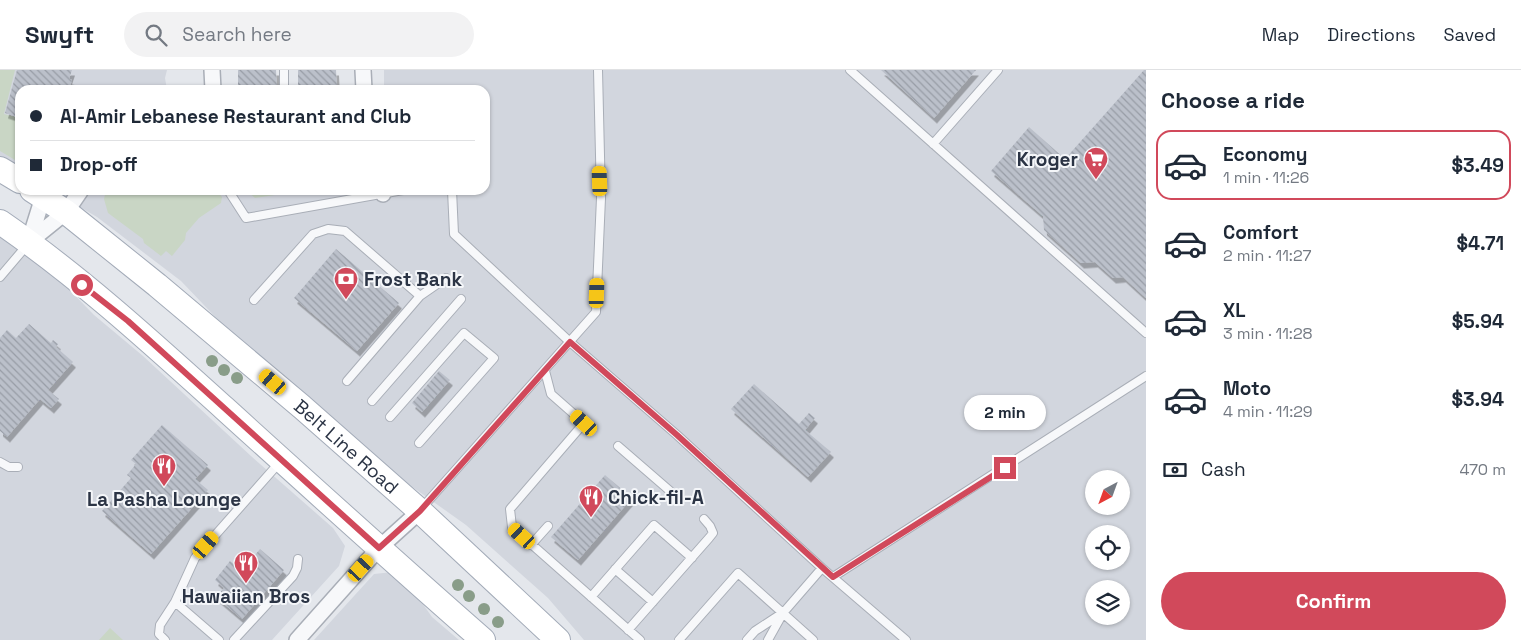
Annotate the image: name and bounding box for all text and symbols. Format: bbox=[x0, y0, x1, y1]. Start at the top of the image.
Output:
search box bbox=[124, 12, 474, 57]
text: Swyft bbox=[25, 19, 94, 50]
icon: search bbox=[142, 21, 170, 49]
text: Search here bbox=[182, 22, 292, 47]
text: Map bbox=[1262, 23, 1299, 46]
text: Directions bbox=[1327, 23, 1416, 46]
text: Saved bbox=[1444, 23, 1496, 46]
text: Choose a ride bbox=[1161, 86, 1305, 114]
text: Al-Amir Lebanese Restaurant and Club bbox=[60, 104, 411, 129]
text: Economy bbox=[1223, 142, 1307, 167]
icon: car bbox=[1163, 143, 1208, 188]
supermarket icon: Kroger bbox=[1083, 146, 1109, 180]
place label: Kroger bbox=[1017, 147, 1078, 172]
text: Drop-off bbox=[60, 152, 138, 177]
text: $3.49 bbox=[1451, 153, 1504, 178]
car bbox=[591, 166, 608, 196]
text: 1 min · 11:26 bbox=[1223, 167, 1309, 188]
text: Comfort bbox=[1223, 220, 1299, 245]
icon: car bbox=[1163, 221, 1208, 266]
text: $4.71 bbox=[1456, 231, 1504, 256]
text: 2 min · 11:27 bbox=[1223, 245, 1311, 266]
bank icon: Frost Bank bbox=[333, 266, 359, 300]
place label: Frost Bank bbox=[364, 267, 463, 292]
route start bbox=[71, 274, 93, 296]
car bbox=[588, 278, 605, 308]
text: XL bbox=[1223, 298, 1246, 323]
icon: car bbox=[1163, 299, 1208, 344]
text: $5.94 bbox=[1452, 309, 1504, 334]
text: 3 min · 11:28 bbox=[1223, 323, 1313, 344]
car bbox=[256, 367, 289, 397]
text: Moto bbox=[1223, 376, 1271, 401]
icon: car bbox=[1163, 377, 1208, 422]
text: $3.94 bbox=[1451, 387, 1504, 412]
street label: Belt Line Road bbox=[289, 393, 404, 499]
callout: 2 min bbox=[964, 396, 1046, 430]
text: 4 min · 11:29 bbox=[1223, 401, 1313, 422]
text: 2 min bbox=[984, 402, 1026, 423]
car bbox=[567, 407, 600, 439]
restaurant icon: La Pasha Lounge bbox=[151, 453, 177, 487]
icon: cash bbox=[1161, 456, 1189, 484]
route end bbox=[994, 457, 1016, 479]
text: Cash bbox=[1201, 457, 1246, 482]
text: 470 m bbox=[1459, 459, 1506, 480]
north arrow bbox=[1085, 470, 1130, 515]
map controls bbox=[1085, 470, 1130, 625]
restaurant icon: Chick-fil-A bbox=[578, 484, 604, 518]
place label: Chick-fil-A bbox=[608, 485, 704, 510]
place label: La Pasha Lounge bbox=[87, 487, 241, 512]
car bbox=[505, 520, 538, 552]
button: locate bbox=[1085, 525, 1130, 570]
car bbox=[190, 529, 221, 561]
restaurant icon: Hawaiian Bros bbox=[233, 550, 259, 584]
car bbox=[345, 552, 376, 584]
button: Confirm bbox=[1161, 572, 1506, 630]
button: layers bbox=[1085, 580, 1130, 625]
place label: Hawaiian Bros bbox=[182, 584, 310, 609]

